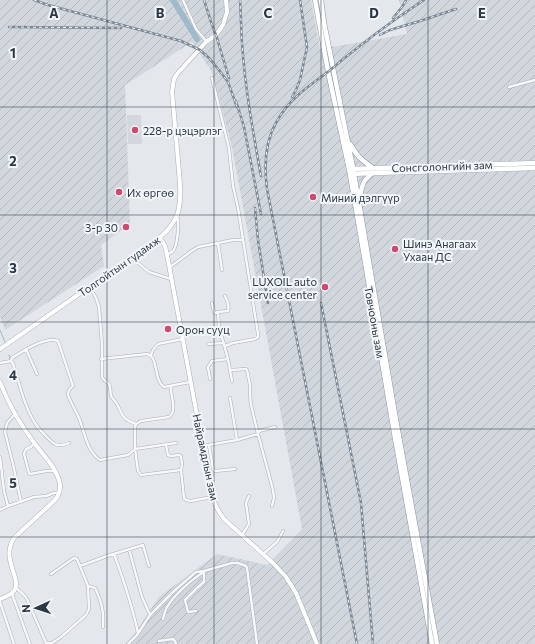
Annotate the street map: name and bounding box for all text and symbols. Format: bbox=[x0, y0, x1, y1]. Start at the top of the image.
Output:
text: A bbox=[49, 5, 59, 21]
text: B bbox=[156, 5, 165, 21]
text: C bbox=[264, 5, 273, 21]
text: D bbox=[369, 5, 379, 21]
text: E bbox=[478, 5, 486, 21]
text: 1 bbox=[10, 45, 16, 61]
place label: 228-р цэцэрлэг bbox=[143, 124, 222, 137]
marker: 228-р цэцэрлэг bbox=[130, 125, 140, 135]
text: 2 bbox=[9, 153, 17, 169]
street label: Сонсголонгийн зам bbox=[391, 158, 493, 174]
place label: Их өргөө bbox=[127, 186, 175, 199]
marker: Их өргөө bbox=[114, 187, 124, 197]
place label: Миний дэлгүүр bbox=[321, 191, 400, 204]
marker: Миний дэлгүүр bbox=[308, 192, 318, 202]
place label: 3-р 30 bbox=[85, 221, 118, 234]
marker: 3-р 30 bbox=[121, 222, 131, 232]
street label: Толгойтын гудамж bbox=[76, 233, 163, 299]
place label: Шинэ Анагаах Ухаан ДС bbox=[403, 237, 476, 263]
marker: Шинэ Анагаах Ухаан ДС bbox=[390, 244, 400, 254]
text: 3 bbox=[9, 260, 17, 276]
place label: LUXOIL auto service center bbox=[248, 275, 318, 301]
marker: LUXOIL auto service center bbox=[320, 282, 330, 292]
street label: Товчооны зам bbox=[362, 285, 388, 359]
place label: Орон сууц bbox=[176, 323, 230, 336]
marker: Орон сууц bbox=[163, 324, 173, 334]
text: 4 bbox=[9, 367, 17, 383]
street label: Найрамдлын зам bbox=[190, 412, 222, 502]
text: 5 bbox=[9, 475, 17, 491]
north arrow bbox=[16, 588, 56, 628]
text: N bbox=[19, 604, 32, 613]

